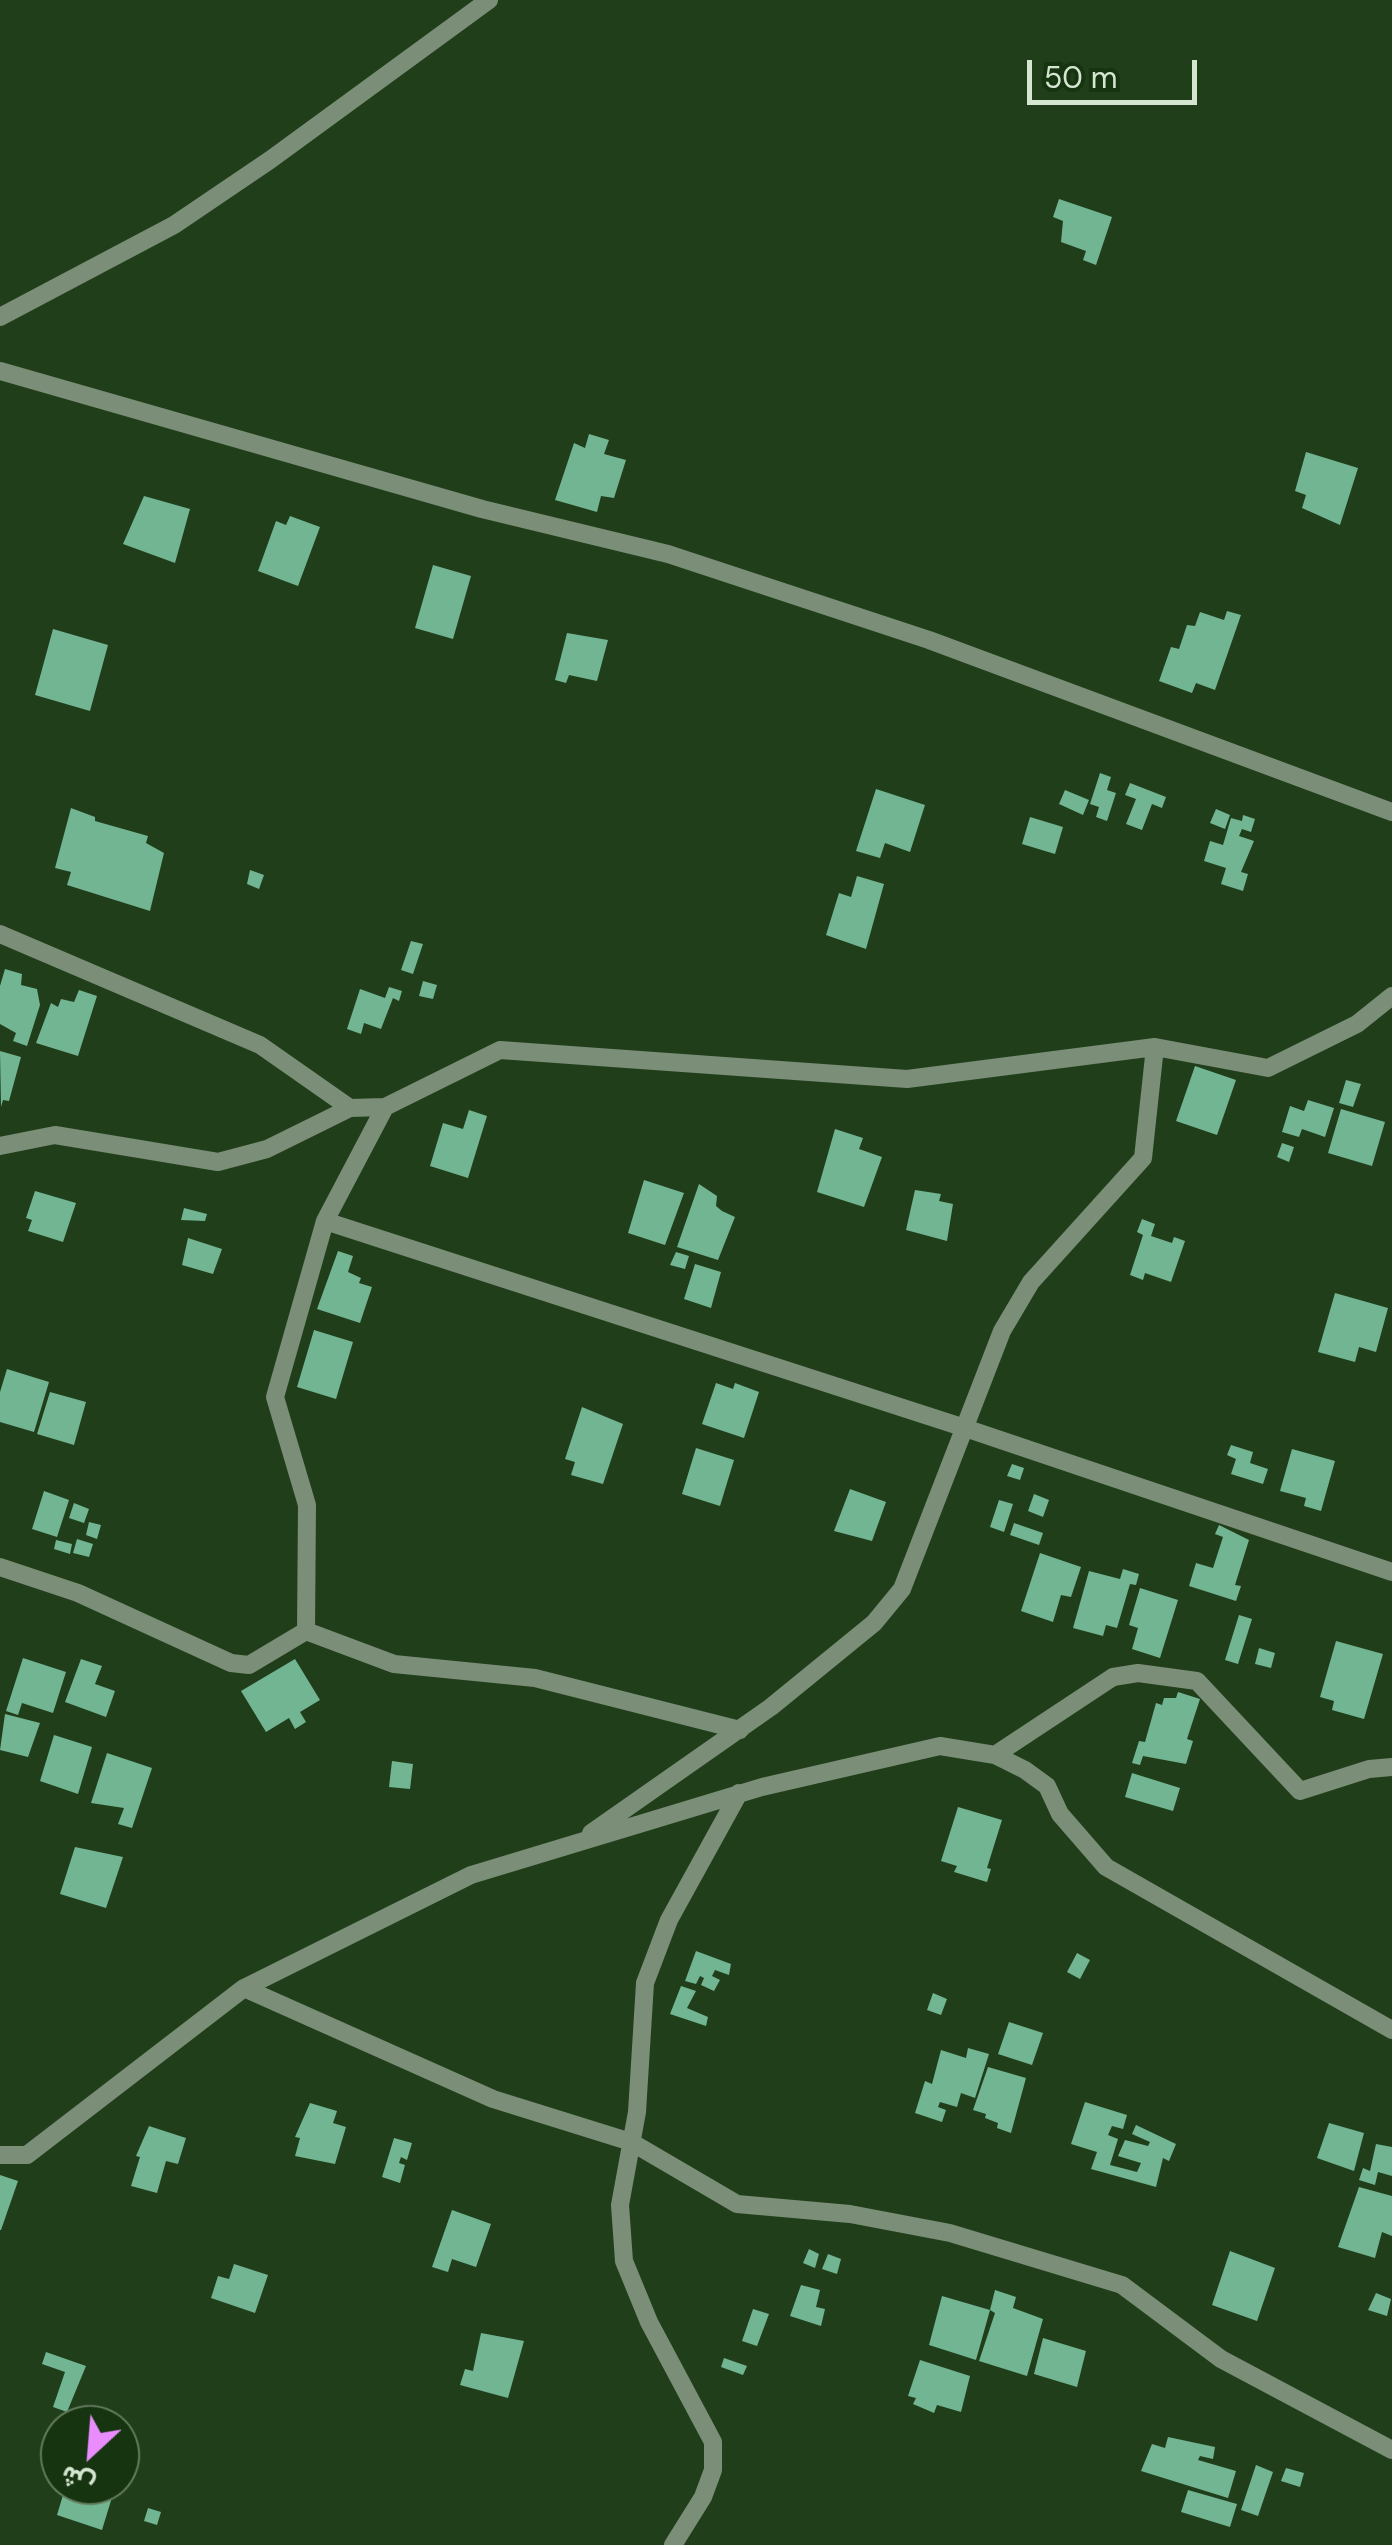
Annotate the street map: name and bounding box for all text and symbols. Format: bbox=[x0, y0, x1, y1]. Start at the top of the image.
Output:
scale bar bbox=[1032, 40, 1202, 102]
text: 50 m bbox=[1044, 58, 1118, 97]
north arrow bbox=[40, 2405, 140, 2505]
text: ش bbox=[54, 2457, 101, 2505]

